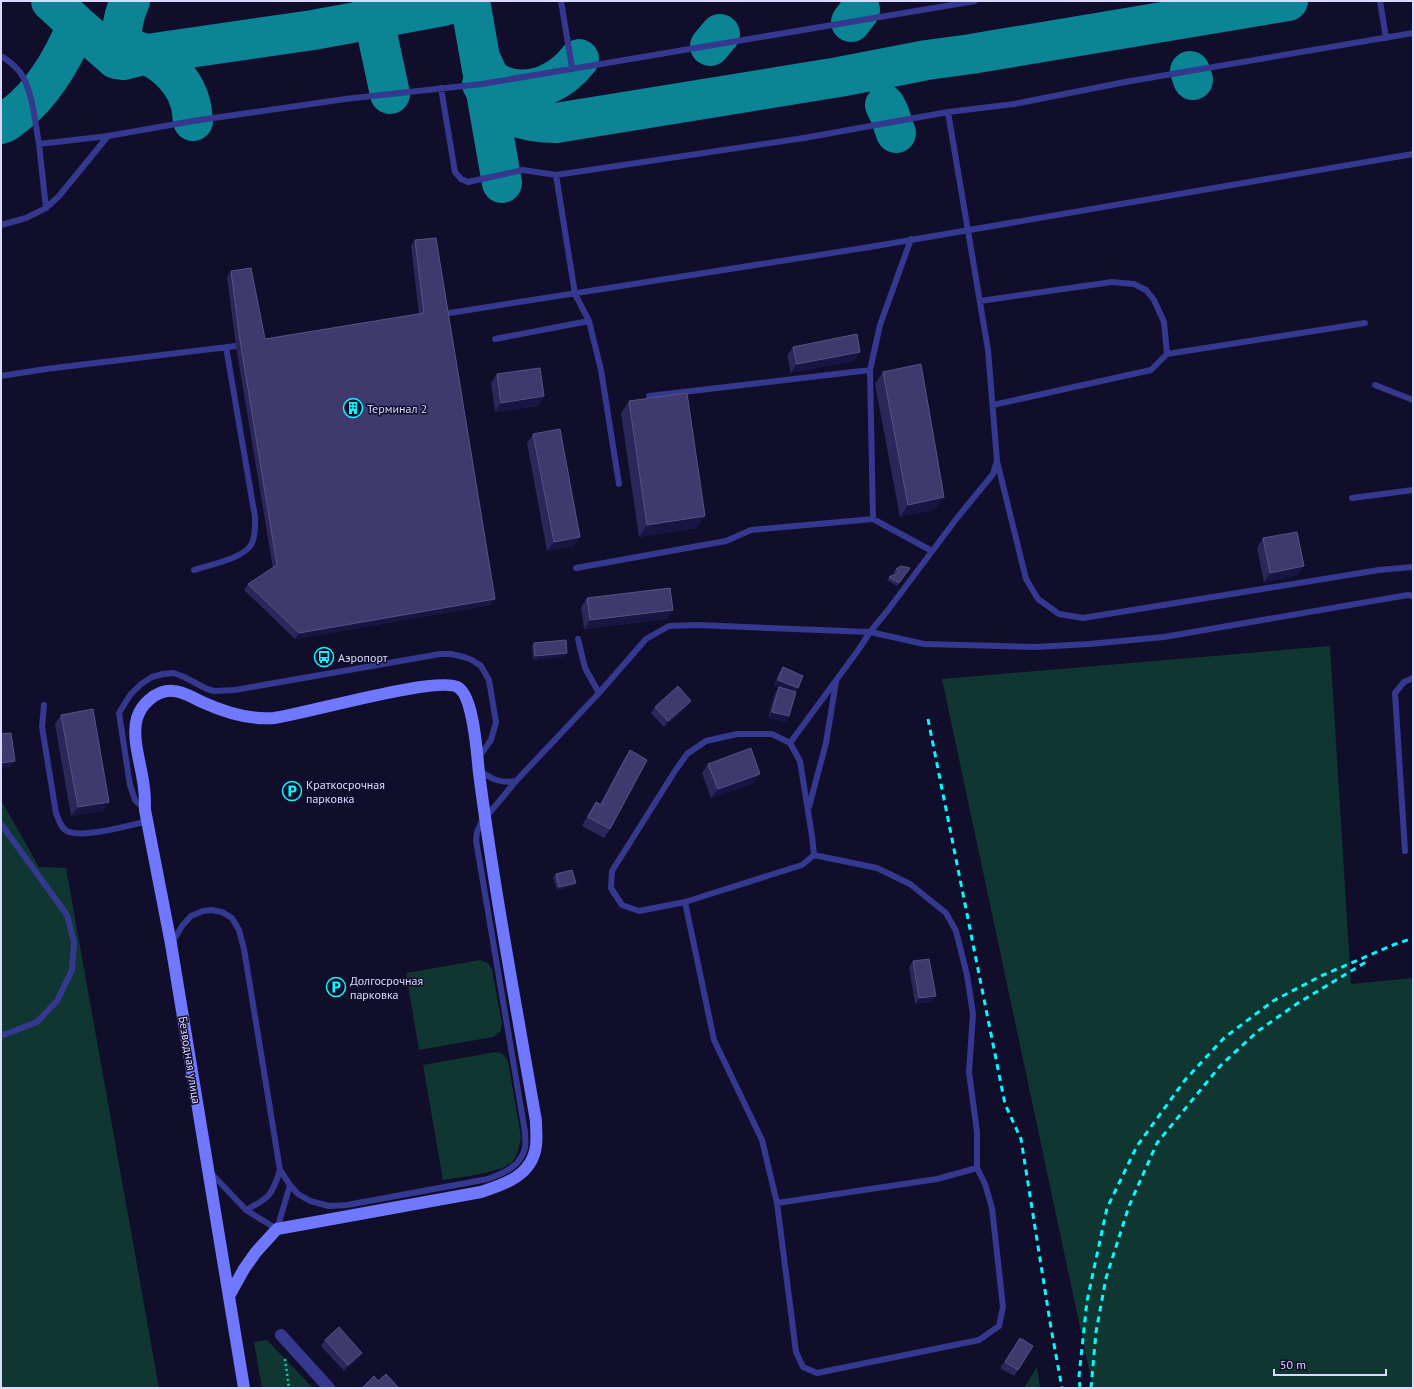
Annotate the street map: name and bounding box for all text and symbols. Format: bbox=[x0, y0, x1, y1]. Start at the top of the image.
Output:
building icon: Терминал 2 bbox=[342, 397, 364, 419]
place label: Терминал 2 bbox=[367, 401, 427, 416]
bus stop icon: Аэропорт bbox=[313, 646, 335, 668]
place label: Аэропорт bbox=[338, 650, 388, 665]
place label: Краткосрочная парковка bbox=[306, 777, 385, 806]
parking icon: Краткосрочная парковка bbox=[281, 780, 303, 802]
place label: Долгосрочная парковка bbox=[350, 973, 423, 1002]
parking icon: Долгосрочная парковка bbox=[325, 976, 347, 998]
street label: Безводная улица bbox=[176, 1015, 204, 1105]
scale bar bbox=[1274, 1351, 1386, 1377]
text: 50 m bbox=[1280, 1357, 1306, 1372]

